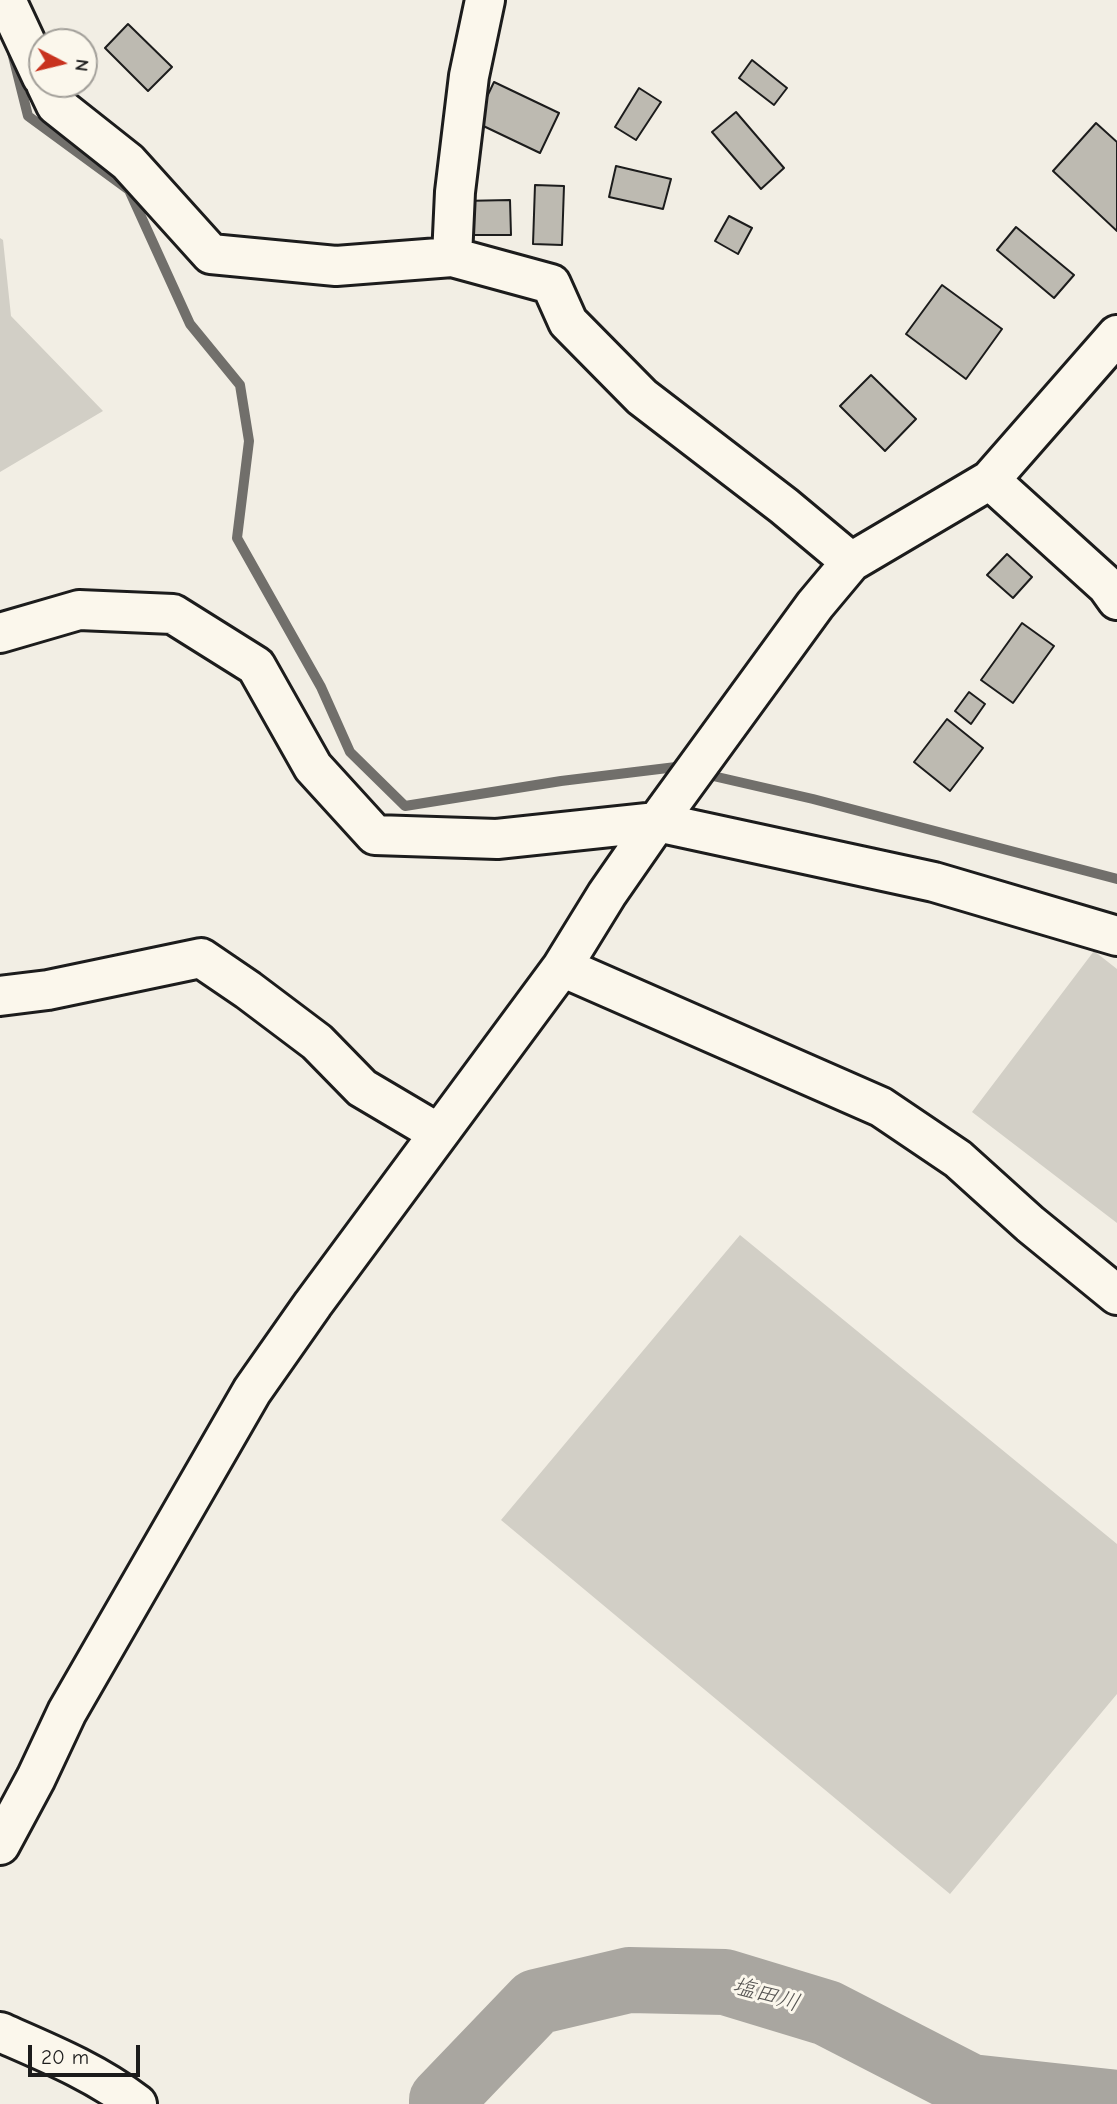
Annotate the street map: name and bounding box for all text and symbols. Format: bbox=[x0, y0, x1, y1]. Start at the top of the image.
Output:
north arrow bbox=[28, 28, 98, 98]
text: N bbox=[70, 58, 94, 73]
water label: 塩田川 bbox=[729, 1972, 803, 2018]
scale bar bbox=[32, 2030, 144, 2074]
text: 20 m bbox=[41, 2045, 89, 2069]

